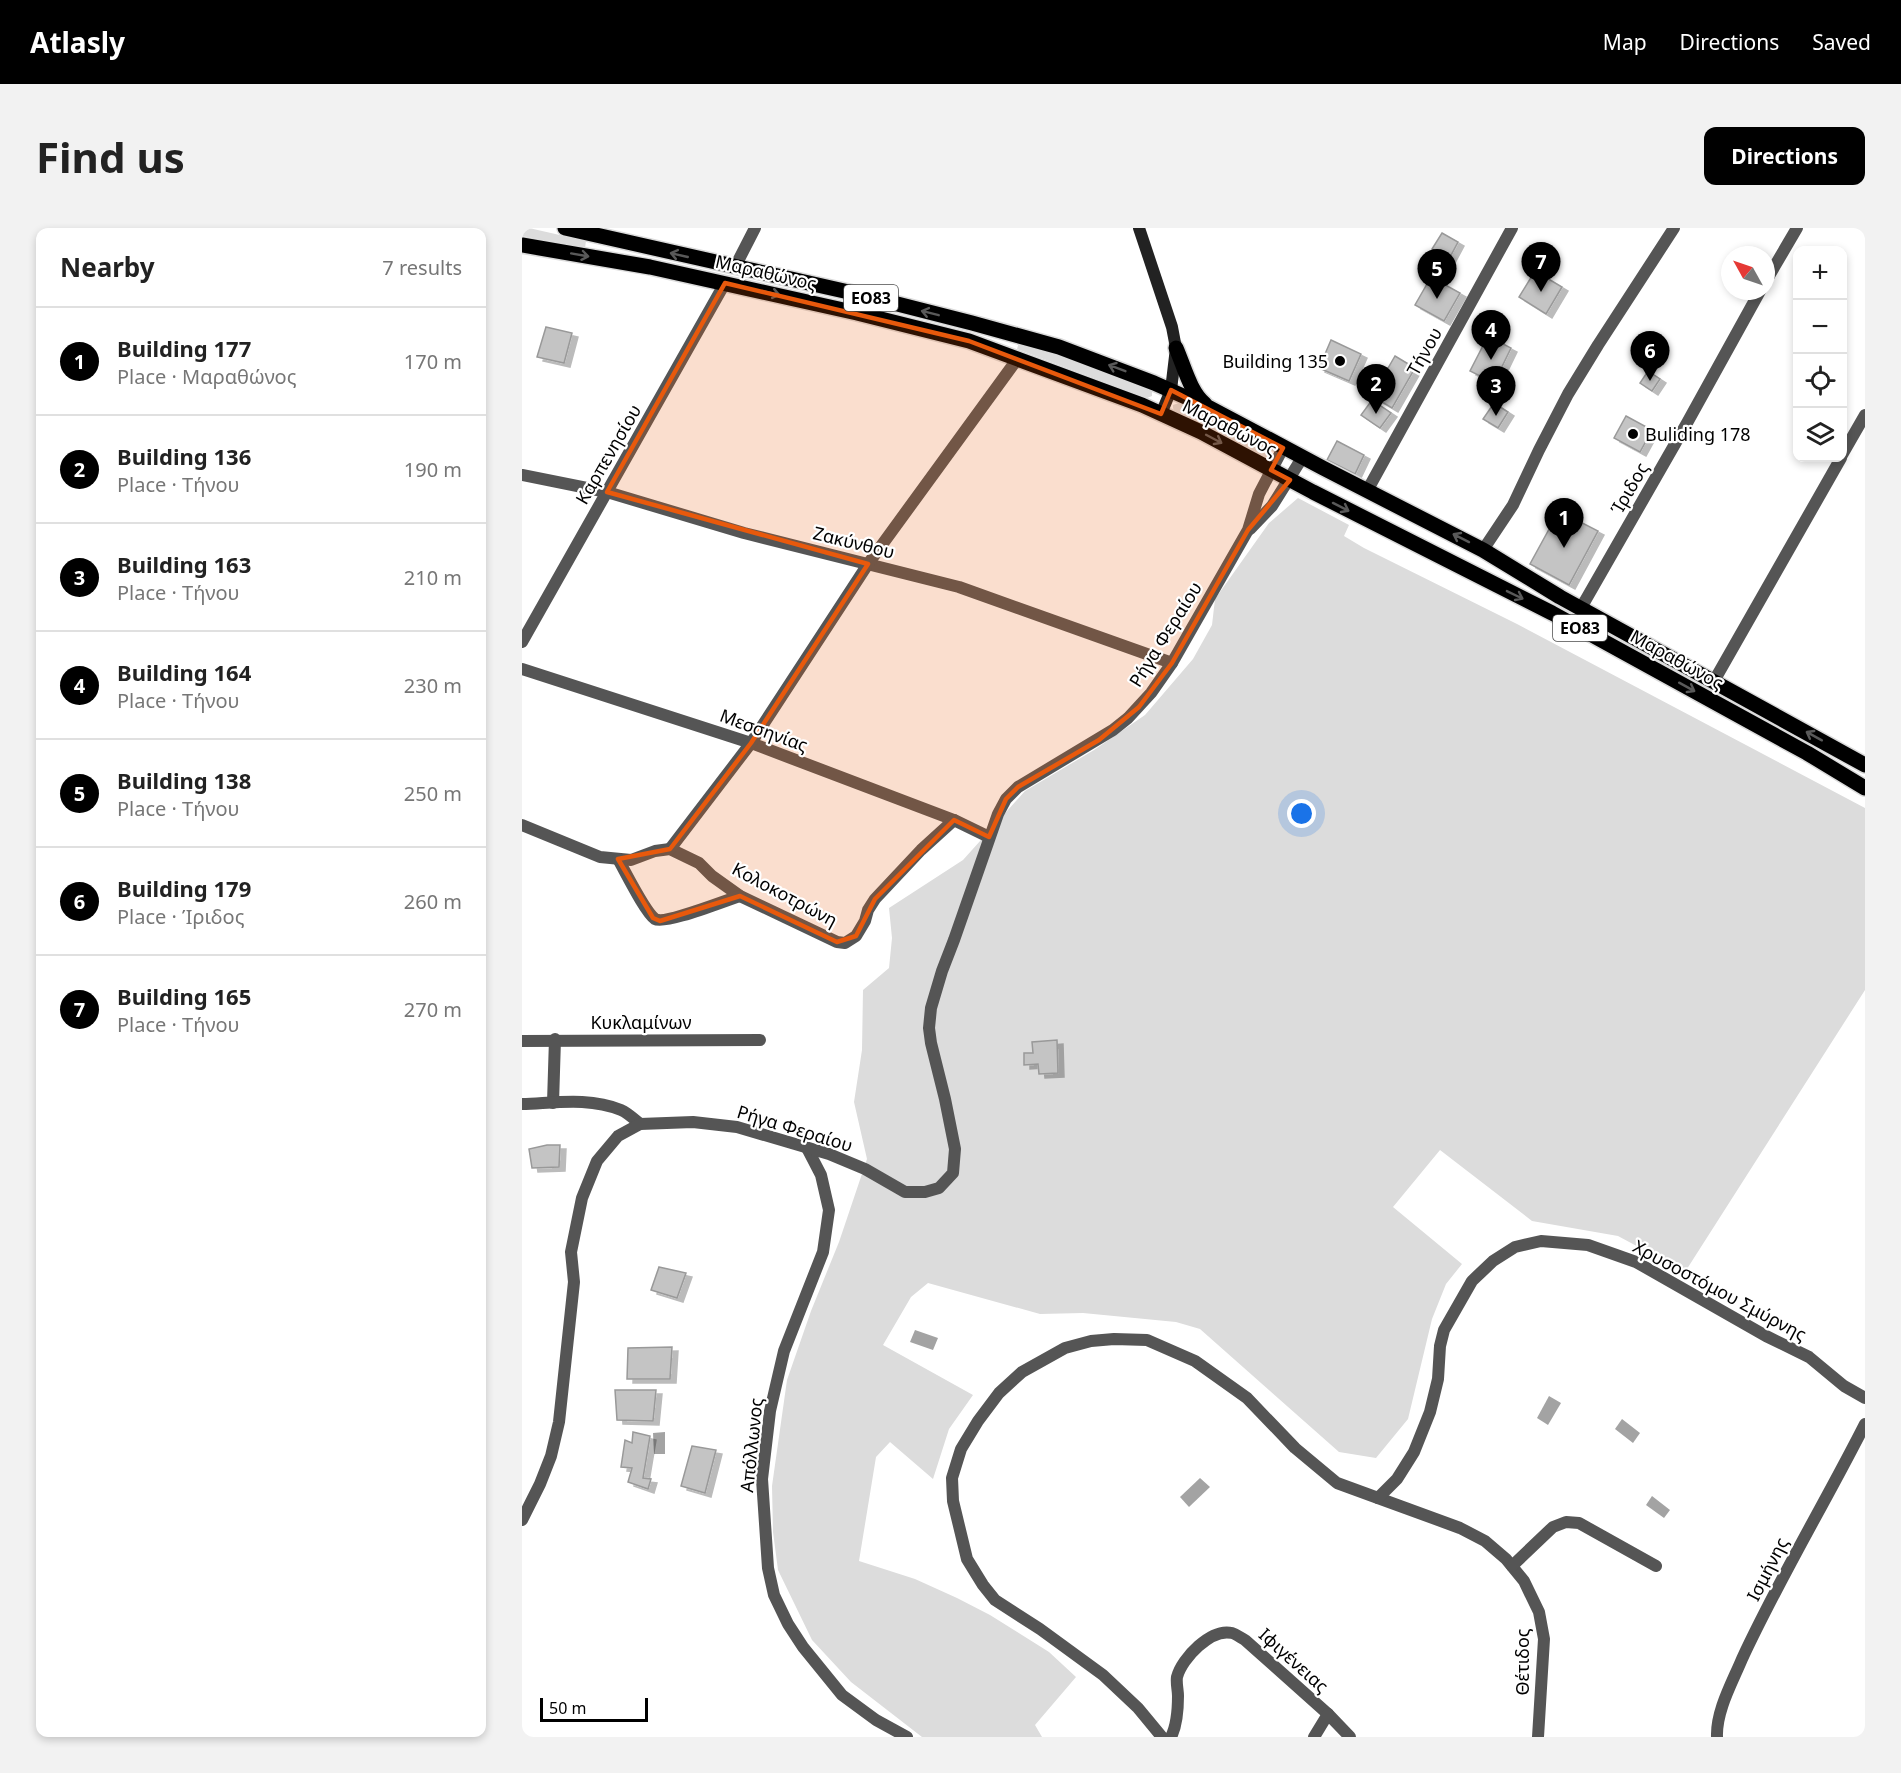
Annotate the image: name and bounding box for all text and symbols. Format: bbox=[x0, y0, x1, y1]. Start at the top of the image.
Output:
text: Atlasly bbox=[30, 23, 125, 61]
text: Map bbox=[1603, 28, 1647, 56]
text: Directions bbox=[1680, 28, 1779, 56]
text: Saved bbox=[1812, 28, 1871, 56]
button: Directions bbox=[1704, 127, 1865, 185]
text: Find us bbox=[36, 128, 185, 185]
pin: 7 bbox=[1522, 242, 1560, 292]
north arrow bbox=[1721, 246, 1775, 300]
map controls bbox=[1793, 246, 1847, 462]
button: + bbox=[1793, 246, 1847, 300]
one-way arrow bbox=[670, 248, 689, 260]
text: Nearby bbox=[60, 249, 155, 285]
one-way arrow bbox=[569, 249, 589, 260]
street label: Μαραθώνος bbox=[713, 249, 819, 295]
pin: 5 bbox=[1418, 250, 1456, 299]
text: 7 results bbox=[382, 254, 462, 281]
road number: ΕΟ83 bbox=[844, 285, 898, 311]
one-way arrow bbox=[761, 288, 780, 300]
button: − bbox=[1793, 300, 1847, 354]
one-way arrow bbox=[921, 306, 940, 318]
pin: 4 bbox=[1472, 310, 1510, 360]
street label: Τήνου bbox=[1401, 323, 1447, 379]
pin: 6 bbox=[1630, 332, 1670, 381]
text: Building 177 bbox=[117, 333, 251, 363]
text: 1 bbox=[74, 348, 85, 375]
text: 170 m bbox=[404, 348, 462, 375]
place label: Building 135 bbox=[1222, 349, 1328, 373]
marker: Building 135 bbox=[1333, 354, 1347, 368]
button: locate bbox=[1793, 354, 1847, 408]
one-way arrow bbox=[1108, 362, 1127, 373]
text: Place · Μαραθώνος bbox=[117, 363, 296, 390]
pin: 2 bbox=[1356, 364, 1396, 414]
pin: 3 bbox=[1476, 366, 1516, 416]
street label: Μαραθώνος bbox=[1179, 393, 1281, 461]
street label: Καρπενησίου bbox=[570, 400, 646, 508]
button: layers bbox=[1793, 408, 1847, 462]
place label: Buliding 178 bbox=[1645, 422, 1751, 446]
marker: Buliding 178 bbox=[1626, 427, 1640, 441]
one-way arrow bbox=[1204, 434, 1222, 445]
text: Building 136 bbox=[117, 441, 251, 471]
text: 2 bbox=[74, 456, 85, 483]
text: 190 m bbox=[404, 456, 462, 483]
street label: Ίριδος bbox=[1605, 458, 1654, 518]
text: Place · Τήνου bbox=[117, 471, 239, 498]
pin: 1 bbox=[1544, 498, 1584, 548]
one-way arrow bbox=[1332, 501, 1350, 513]
street label: Ζακύνθου bbox=[811, 520, 897, 564]
one-way arrow bbox=[1452, 532, 1470, 544]
text: Building 163 bbox=[117, 549, 251, 579]
text: 3 bbox=[74, 564, 85, 591]
text: 210 m bbox=[404, 564, 462, 591]
street label: Ρήγα Φεραίου bbox=[1123, 577, 1207, 691]
text: Place · Τήνου bbox=[117, 579, 239, 606]
one-way arrow bbox=[1506, 589, 1524, 601]
road number: ΕΟ83 bbox=[1553, 615, 1607, 641]
street label: Μαραθώνος bbox=[1626, 624, 1728, 695]
text: Building 164 bbox=[117, 657, 251, 687]
text: 4 bbox=[74, 672, 85, 699]
text: 230 m bbox=[404, 672, 462, 699]
one-way arrow bbox=[1678, 681, 1695, 693]
text: Place · Τήνου bbox=[117, 687, 239, 714]
street label: Μεσσηνίας bbox=[717, 703, 811, 757]
one-way arrow bbox=[1806, 730, 1823, 742]
text: Building 138 bbox=[117, 765, 251, 795]
text: 5 bbox=[74, 780, 85, 807]
text: 250 m bbox=[404, 780, 462, 807]
text: Place · Τήνου bbox=[117, 795, 239, 822]
your location bbox=[1287, 799, 1316, 828]
street label: Κολοκοτρώνη bbox=[728, 856, 842, 932]
text: Building 179 bbox=[117, 873, 251, 903]
text: 6 bbox=[74, 888, 85, 915]
text: 260 m bbox=[404, 888, 462, 915]
text: Place · Ίριδος bbox=[117, 903, 244, 930]
text: Building 165 bbox=[117, 981, 251, 1011]
text: 7 bbox=[74, 996, 85, 1023]
text: 270 m bbox=[404, 996, 462, 1023]
street label: Κυκλαμίνων bbox=[590, 1010, 692, 1034]
text: Place · Τήνου bbox=[117, 1011, 239, 1038]
street label: Ρήγα Φεραίου bbox=[734, 1099, 856, 1157]
street label: Χρυσοστόμου Σμύρνης bbox=[1629, 1234, 1811, 1346]
street label: Απόλλωνος bbox=[734, 1396, 768, 1493]
street label: Ισμήνης bbox=[1741, 1533, 1793, 1605]
street label: Ιφιγένειας bbox=[1254, 1622, 1334, 1698]
street label: Θέτιδος bbox=[1510, 1628, 1534, 1696]
scale bar bbox=[540, 1695, 648, 1722]
text: 50 m bbox=[549, 1697, 586, 1719]

